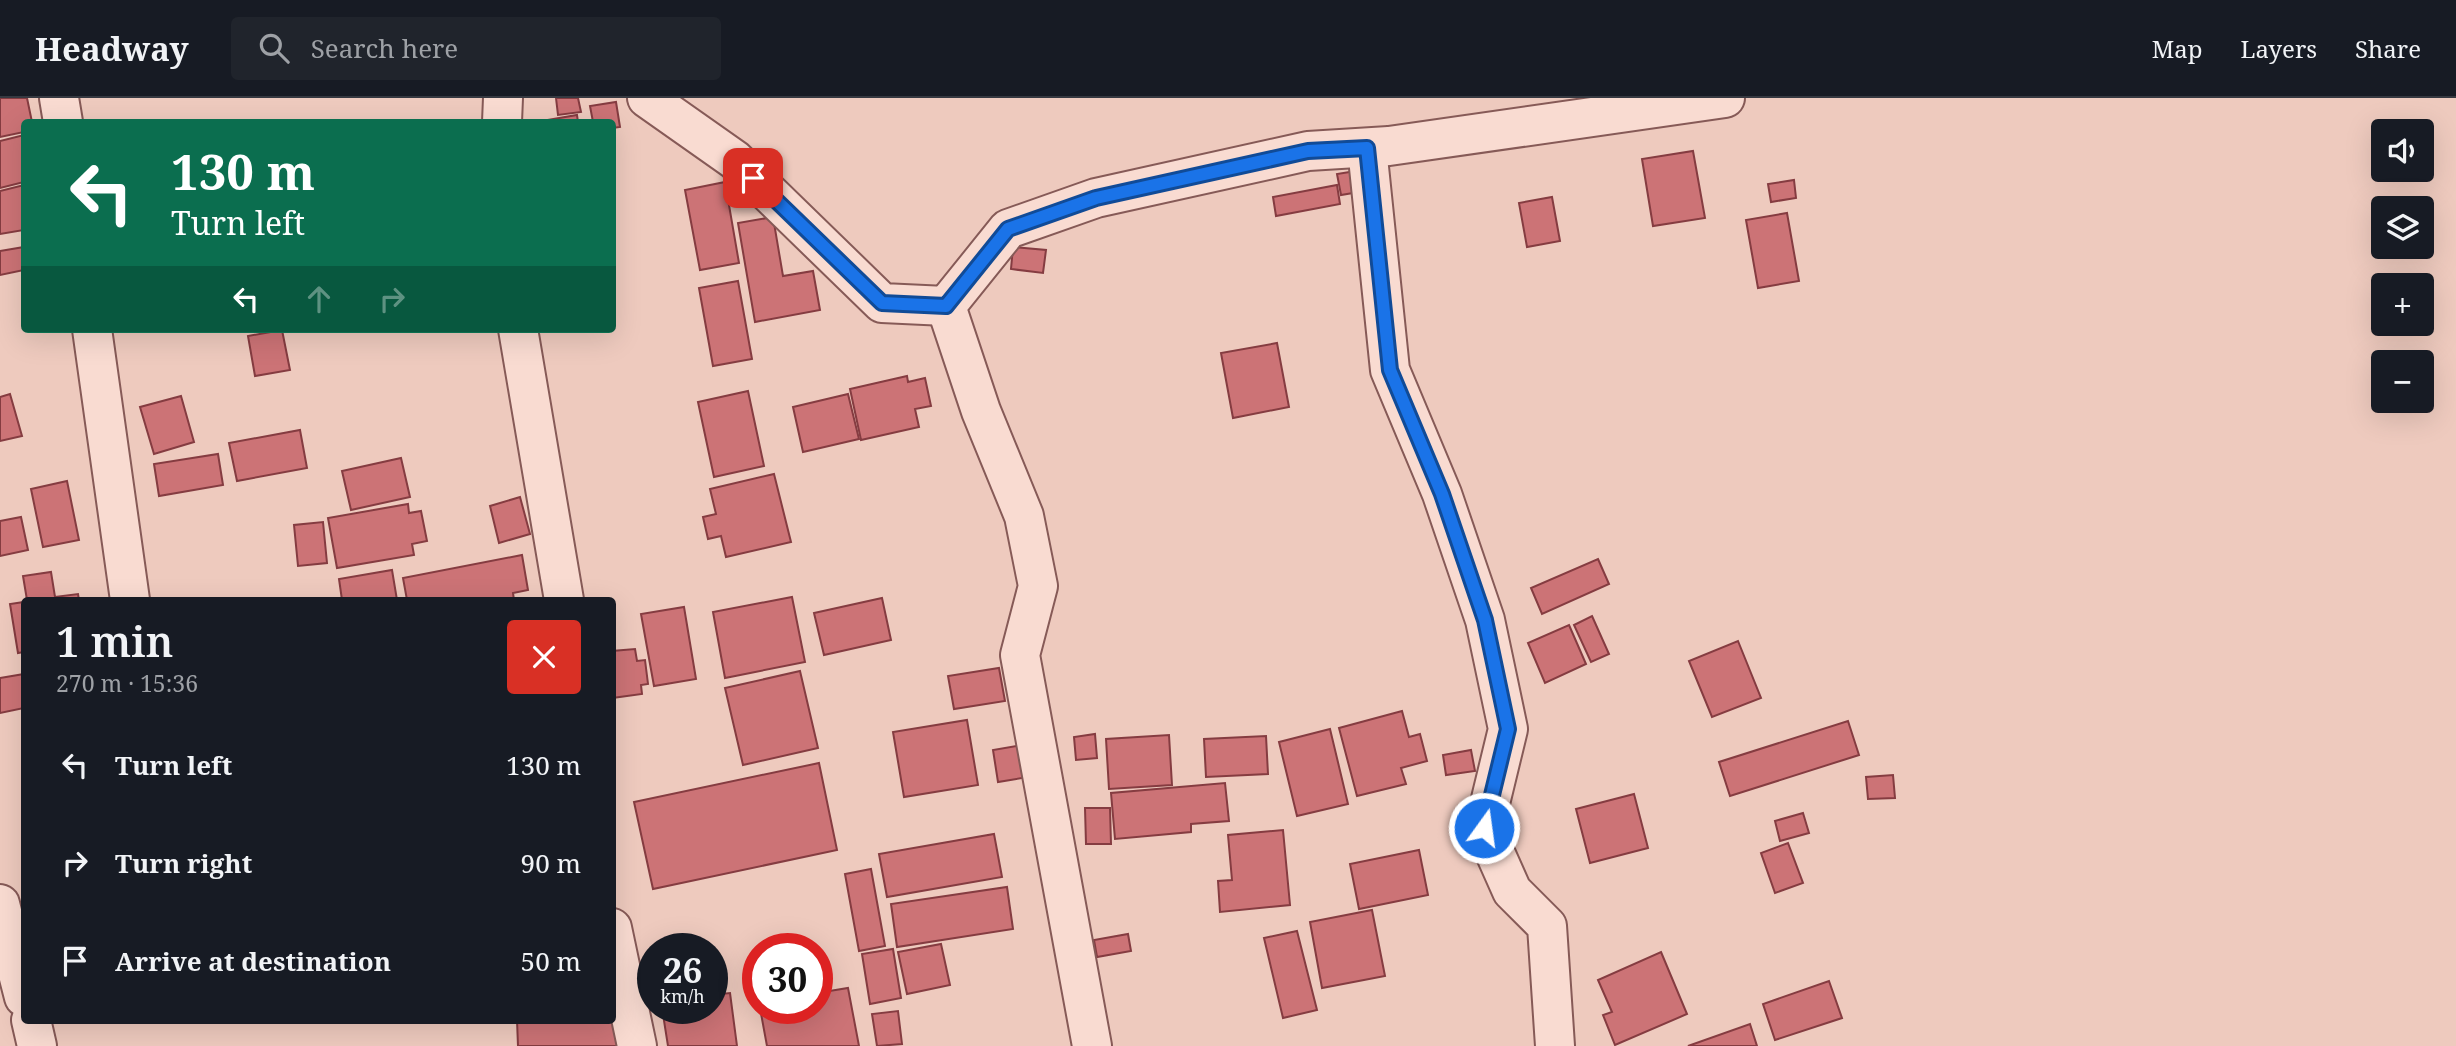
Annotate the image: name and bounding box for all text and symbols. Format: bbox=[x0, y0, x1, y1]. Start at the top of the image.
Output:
search box bbox=[231, 17, 721, 80]
text: Headway bbox=[35, 26, 189, 71]
icon: search bbox=[255, 29, 293, 67]
text: Search here bbox=[311, 30, 458, 66]
text: Map bbox=[2152, 32, 2203, 65]
text: Layers bbox=[2241, 32, 2317, 65]
text: Share bbox=[2355, 32, 2421, 65]
map controls bbox=[2371, 119, 2434, 413]
button: sound bbox=[2371, 119, 2434, 182]
text: 130 m bbox=[171, 138, 315, 204]
icon: left bbox=[56, 147, 147, 238]
pin bbox=[723, 148, 783, 208]
icon: arrive bbox=[734, 159, 772, 197]
button: layers bbox=[2371, 196, 2434, 259]
text: Turn left bbox=[171, 201, 305, 244]
button: + bbox=[2371, 273, 2434, 336]
icon: left bbox=[227, 280, 265, 318]
icon: ahead bbox=[300, 280, 338, 318]
icon: right bbox=[373, 280, 411, 318]
button: − bbox=[2371, 350, 2434, 413]
text: 1 min bbox=[56, 612, 173, 669]
button: close bbox=[507, 620, 581, 694]
text: 270 m · 15:36 bbox=[56, 667, 198, 699]
icon: left bbox=[56, 746, 94, 784]
text: Turn left bbox=[115, 747, 232, 783]
text: 130 m bbox=[506, 747, 581, 783]
position arrow bbox=[1447, 791, 1521, 865]
icon: right bbox=[56, 844, 94, 882]
text: Turn right bbox=[115, 845, 252, 881]
text: 90 m bbox=[521, 845, 581, 881]
speed limit sign: 30 bbox=[742, 933, 833, 1024]
icon: arrive bbox=[56, 942, 94, 980]
text: Arrive at destination bbox=[115, 943, 391, 979]
text: 50 m bbox=[521, 943, 581, 979]
text: 26 bbox=[663, 946, 702, 993]
text: km/h bbox=[660, 984, 705, 1008]

